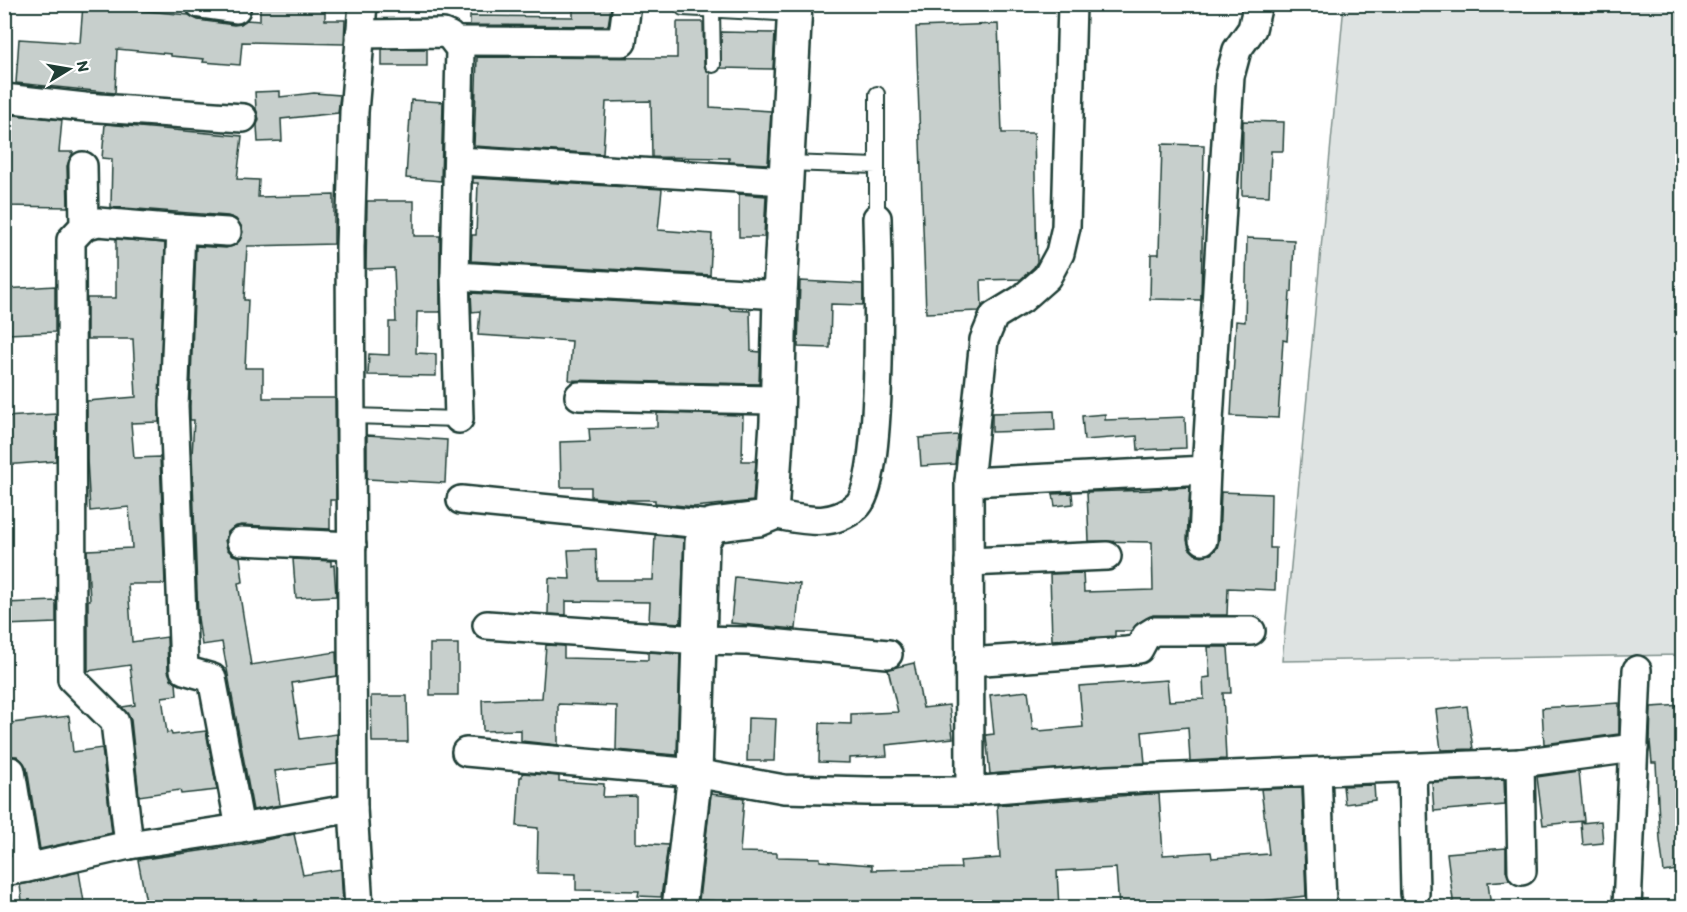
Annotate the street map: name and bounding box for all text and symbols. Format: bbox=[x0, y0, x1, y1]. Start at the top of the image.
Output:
north arrow bbox=[39, 39, 99, 99]
text: N bbox=[73, 59, 94, 73]

